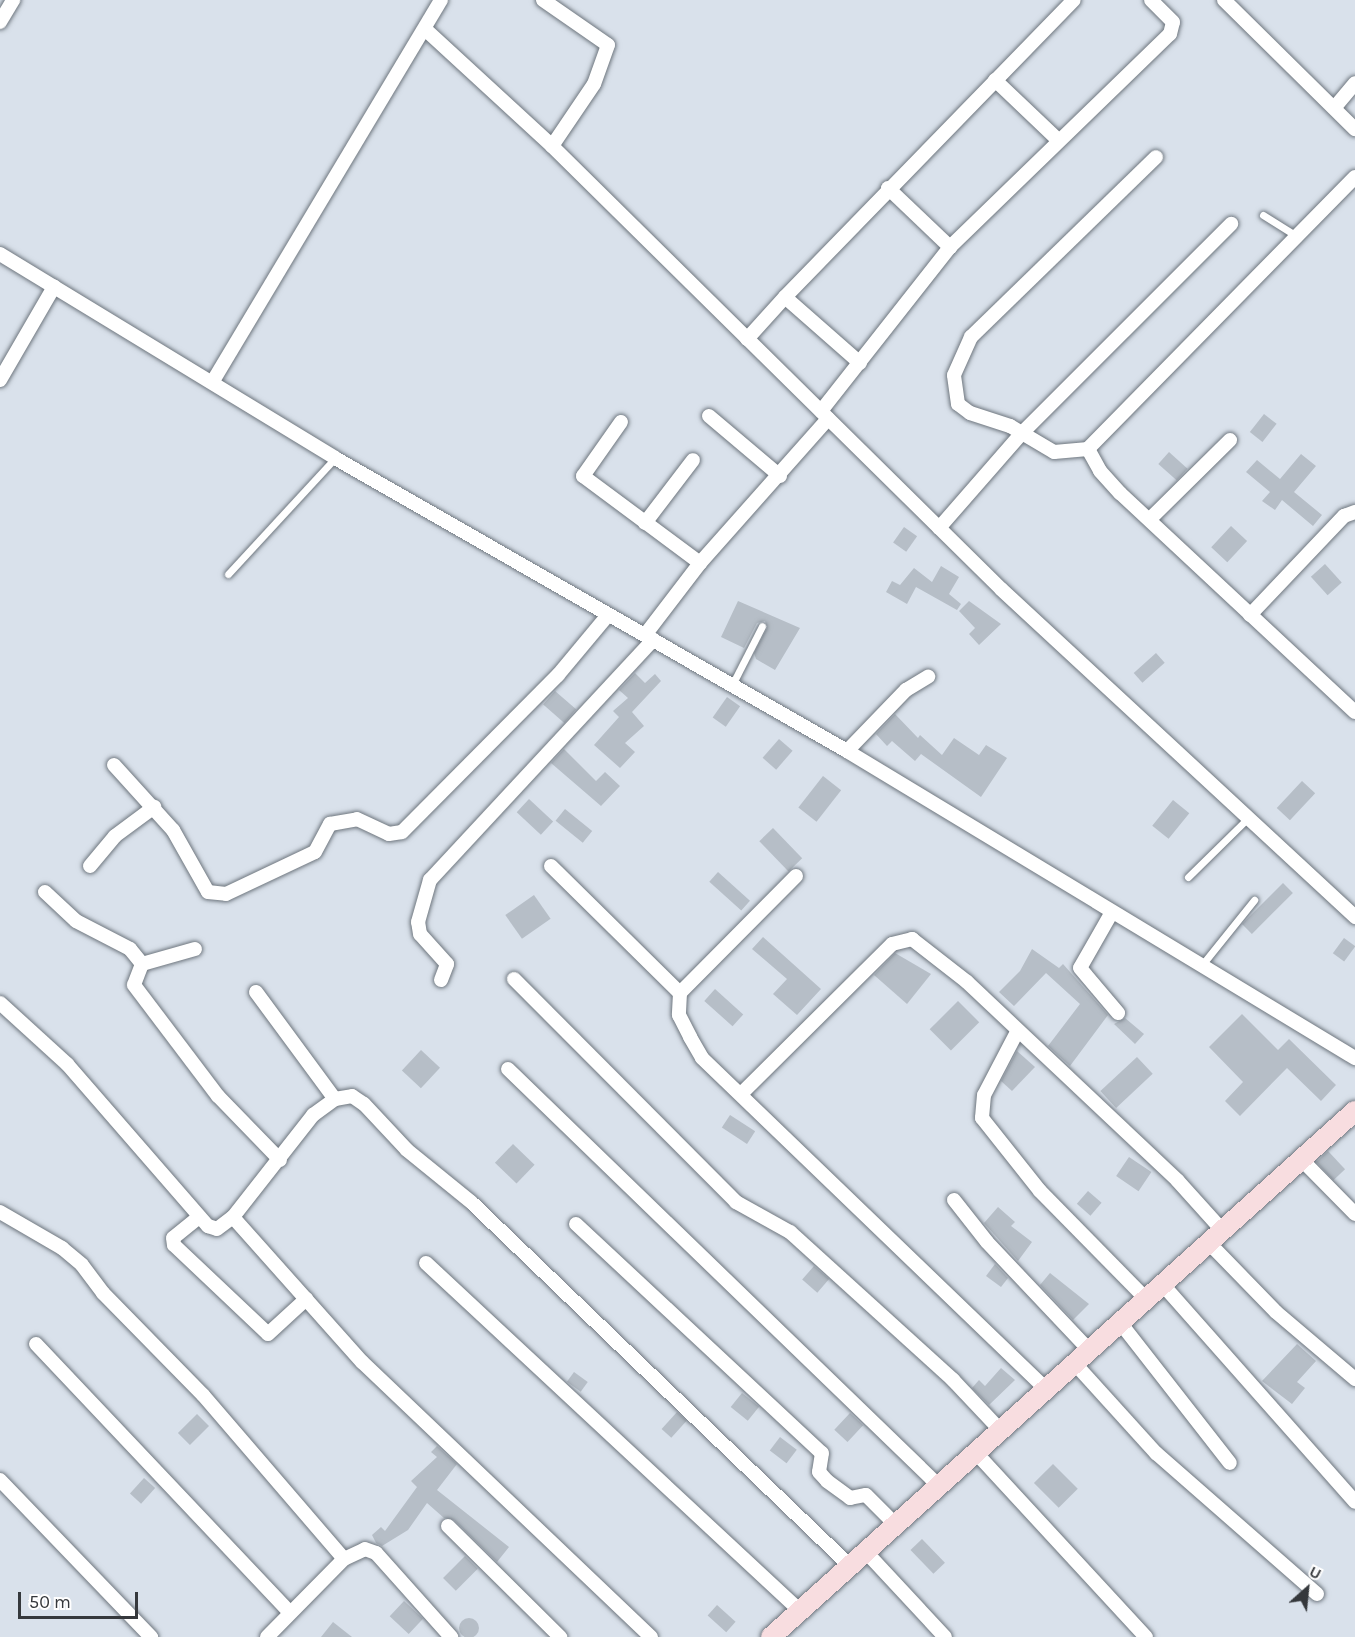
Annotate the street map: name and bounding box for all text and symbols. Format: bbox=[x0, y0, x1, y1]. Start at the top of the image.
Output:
north arrow bbox=[1277, 1559, 1337, 1619]
text: U bbox=[1306, 1562, 1325, 1583]
scale bar bbox=[21, 1580, 141, 1618]
text: 50 m bbox=[29, 1591, 71, 1613]

